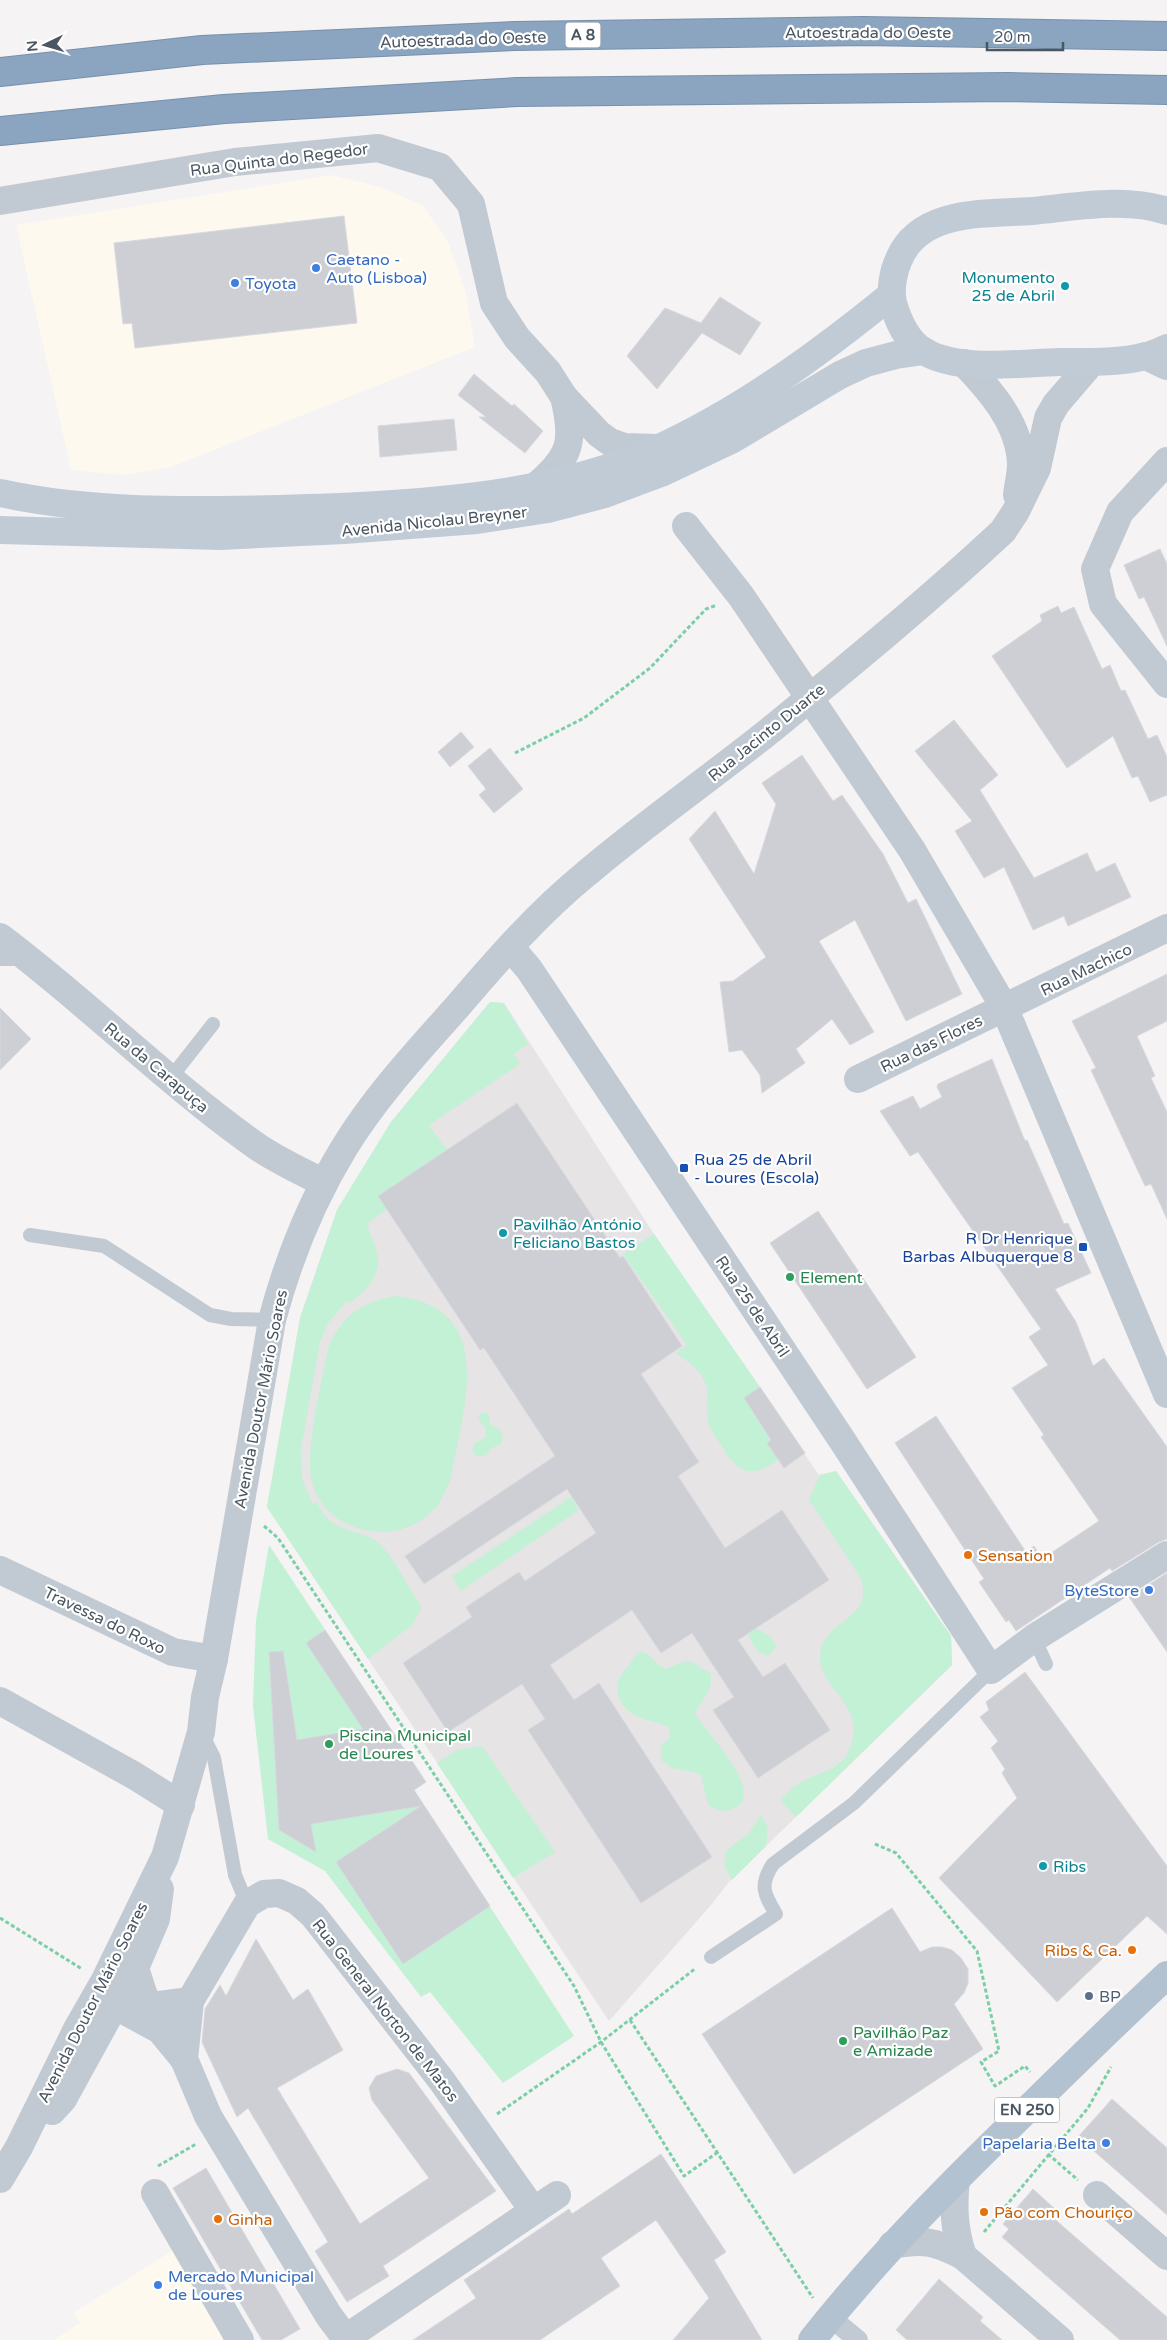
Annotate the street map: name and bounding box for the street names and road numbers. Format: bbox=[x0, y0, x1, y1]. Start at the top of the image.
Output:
road number: A 8 bbox=[566, 22, 600, 48]
street label: Autoestrada do Oeste bbox=[785, 23, 951, 43]
street label: Autoestrada do Oeste bbox=[379, 27, 547, 53]
street label: Rua Quinta do Regedor bbox=[189, 139, 370, 181]
street label: Avenida Nicolau Breyner bbox=[340, 502, 529, 542]
street label: Rua Jacinto Duarte bbox=[704, 680, 829, 786]
street label: Rua Machico bbox=[1037, 939, 1135, 1001]
street label: Rua das Flores bbox=[877, 1011, 986, 1077]
street label: Rua da Carapuça bbox=[100, 1018, 213, 1117]
street label: Rua 25 de Abril bbox=[711, 1252, 793, 1361]
street label: Avenida Doutor Mário Soares bbox=[230, 1288, 292, 1510]
street label: Travessa do Roxo bbox=[41, 1583, 169, 1659]
street label: Avenida Doutor Mário Soares bbox=[33, 1899, 152, 2106]
street label: Rua General Norton de Matos bbox=[308, 1915, 463, 2106]
road number: EN 250 bbox=[994, 2098, 1060, 2122]

